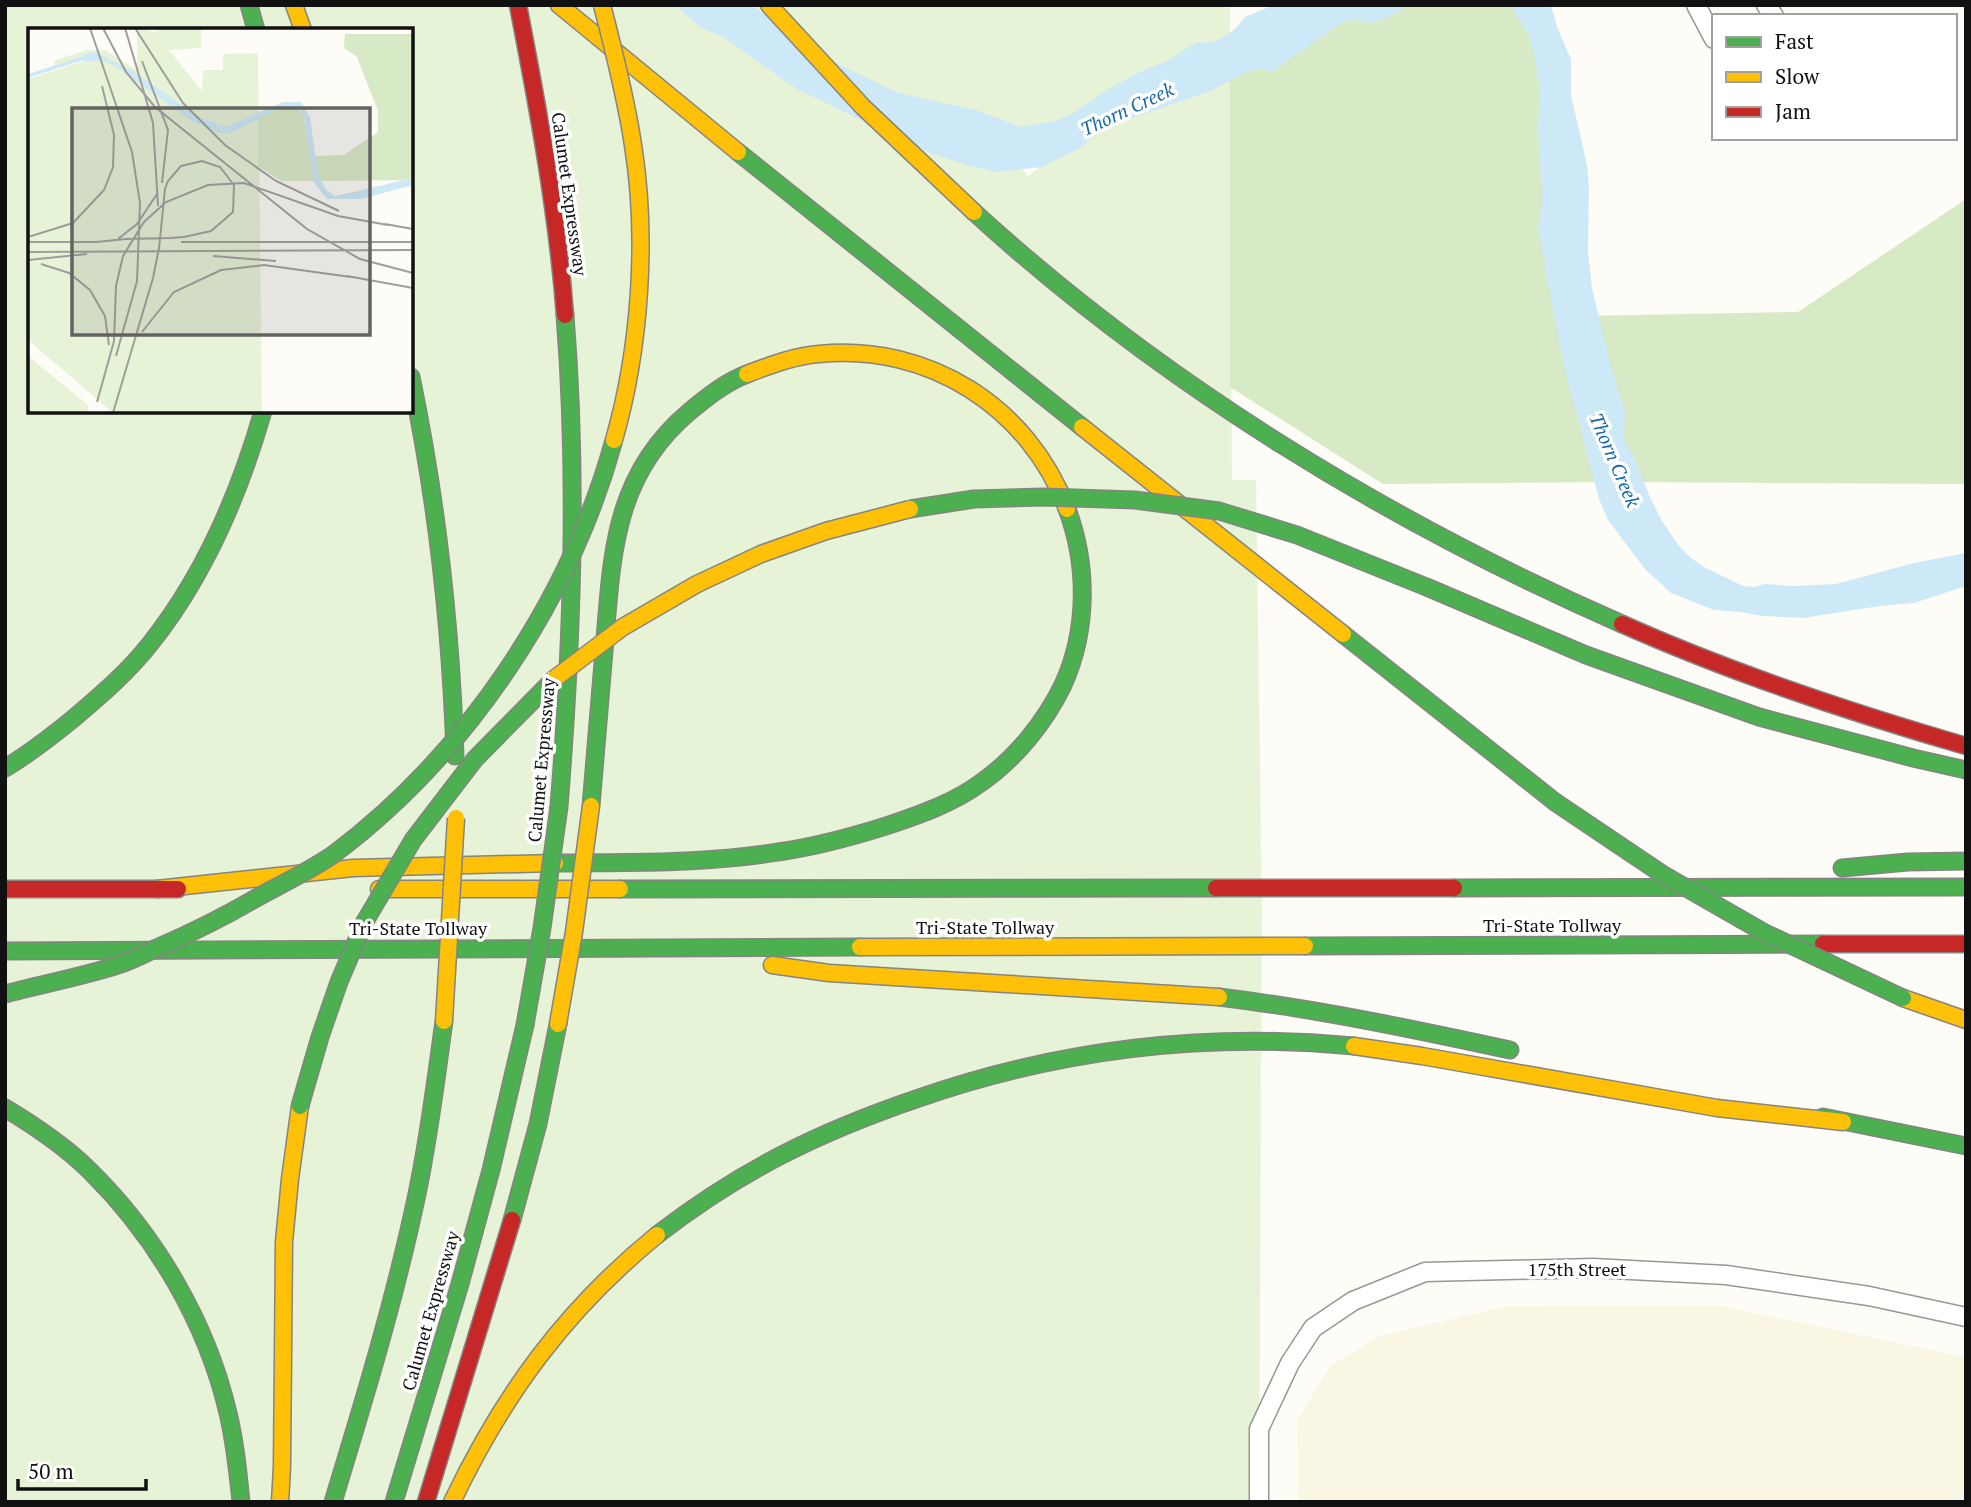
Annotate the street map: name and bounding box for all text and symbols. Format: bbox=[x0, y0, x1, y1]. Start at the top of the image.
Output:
legend bbox=[1712, 14, 1957, 140]
text: Fast bbox=[1775, 27, 1814, 55]
inset map bbox=[28, 28, 413, 413]
text: Slow bbox=[1775, 62, 1820, 90]
water label: Thorn Creek bbox=[1076, 76, 1178, 141]
text: Jam bbox=[1775, 97, 1811, 125]
street label: Calumet Expressway bbox=[547, 111, 593, 278]
water label: Thorn Creek bbox=[1584, 409, 1647, 511]
street label: Calumet Expressway bbox=[522, 676, 560, 843]
street label: Tri-State Tollway bbox=[1483, 913, 1622, 937]
street label: Tri-State Tollway bbox=[916, 915, 1055, 939]
street label: Tri-State Tollway bbox=[349, 916, 488, 940]
street label: Calumet Expressway bbox=[396, 1227, 465, 1393]
street label: 175th Street bbox=[1528, 1257, 1627, 1281]
scale bar bbox=[18, 1448, 145, 1492]
text: 50 m bbox=[28, 1457, 74, 1485]

